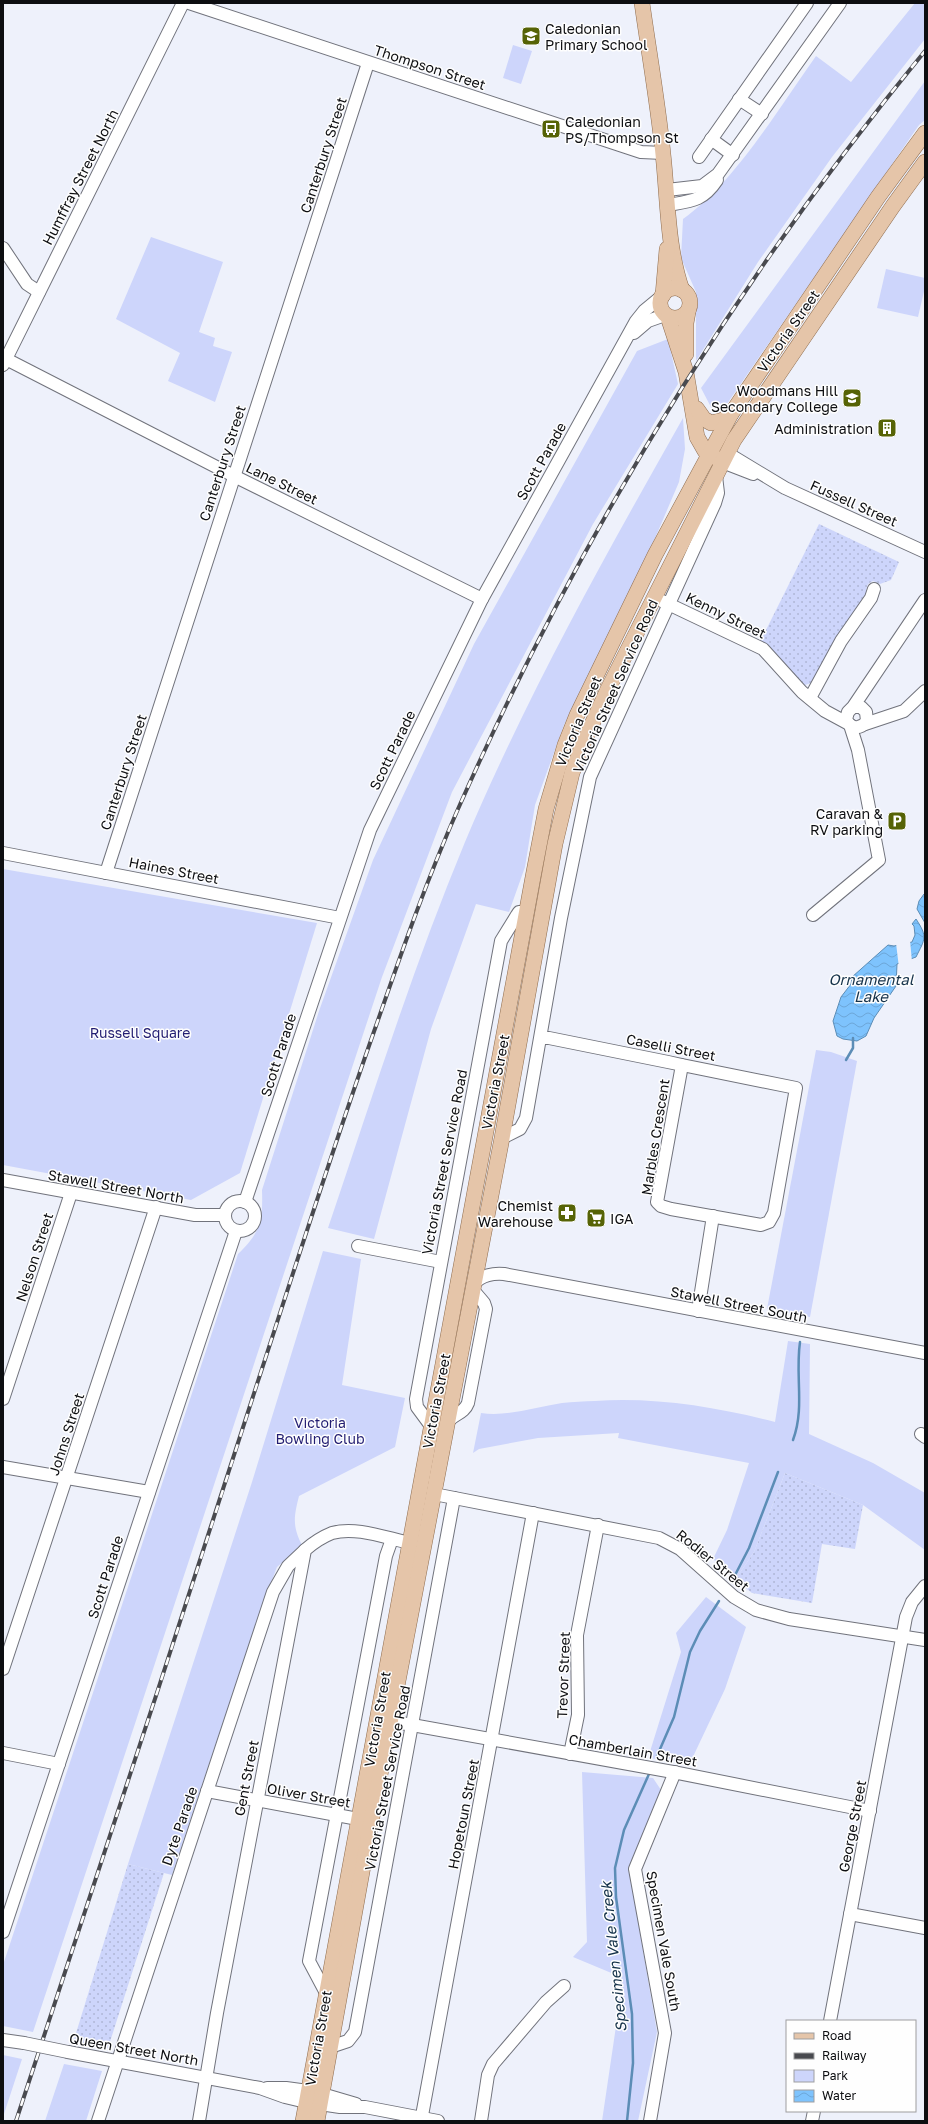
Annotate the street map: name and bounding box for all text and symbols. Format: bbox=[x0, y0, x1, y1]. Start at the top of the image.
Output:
place label: Caledonian Primary School bbox=[545, 20, 647, 53]
school or university icon: Caledonian Primary School bbox=[520, 25, 542, 47]
street label: Thompson Street bbox=[372, 41, 488, 93]
street label: Canterbury Street bbox=[296, 95, 350, 215]
street label: Humffray Street North bbox=[38, 106, 122, 248]
place label: Caledonian PS/Thompson St bbox=[565, 113, 679, 146]
bus stop icon: Caledonian PS/Thompson St bbox=[540, 118, 562, 140]
street label: Victoria Street bbox=[753, 286, 823, 376]
place label: Woodmans Hill Secondary College bbox=[711, 382, 838, 415]
school or university icon: Woodmans Hill Secondary College bbox=[841, 387, 863, 409]
street label: Canterbury Street bbox=[195, 403, 249, 523]
building icon: Administration bbox=[876, 417, 898, 439]
street label: Scott Parade bbox=[513, 419, 569, 503]
place label: Administration bbox=[774, 420, 873, 437]
street label: Lane Street bbox=[243, 458, 321, 508]
street label: Fussell Street bbox=[808, 476, 900, 530]
street label: Kenny Street bbox=[683, 588, 769, 642]
street label: Victoria Street Service Road bbox=[569, 597, 661, 775]
street label: Victoria Street bbox=[551, 673, 605, 769]
street label: Scott Parade bbox=[365, 707, 419, 793]
street label: Canterbury Street bbox=[96, 712, 150, 832]
place label: Caravan & RV parking bbox=[810, 805, 884, 838]
parking icon: Caravan & RV parking bbox=[886, 810, 908, 832]
street label: Haines Street bbox=[128, 853, 220, 887]
water label: Ornamental Lake bbox=[829, 970, 915, 1005]
street label: Scott Parade bbox=[257, 1011, 299, 1099]
park label: Russell Square bbox=[90, 1024, 190, 1041]
street label: Caselli Street bbox=[625, 1030, 717, 1064]
street label: Victoria Street bbox=[477, 1033, 513, 1131]
street label: Victoria Street Service Road bbox=[418, 1068, 470, 1256]
street label: Marbles Crescent bbox=[637, 1078, 673, 1196]
street label: Stawell Street North bbox=[47, 1166, 185, 1206]
place label: Chemist Warehouse bbox=[478, 1197, 553, 1230]
pharmacy icon: Chemist Warehouse bbox=[556, 1202, 578, 1224]
supermarket icon: IGA bbox=[585, 1207, 607, 1229]
street label: Nelson Street bbox=[12, 1210, 56, 1304]
place label: IGA bbox=[610, 1210, 634, 1227]
street label: Stawell Street South bbox=[669, 1282, 809, 1326]
street label: Victoria Street bbox=[418, 1352, 454, 1450]
street label: Johns Street bbox=[45, 1391, 87, 1477]
park label: Victoria Bowling Club bbox=[275, 1414, 365, 1447]
street label: Rodier Street bbox=[673, 1525, 753, 1595]
street label: Scott Parade bbox=[84, 1533, 126, 1621]
street label: Trevor Street bbox=[553, 1631, 573, 1719]
street label: Victoria Street bbox=[360, 1670, 394, 1768]
street label: Victoria Street Service Road bbox=[361, 1684, 413, 1872]
street label: Chamberlain Street bbox=[567, 1730, 699, 1770]
street label: Gent Street bbox=[230, 1739, 262, 1817]
street label: Hopetoun Street bbox=[444, 1758, 482, 1870]
street label: Oliver Street bbox=[266, 1779, 352, 1811]
street label: George Street bbox=[835, 1779, 869, 1873]
street label: Dyte Parade bbox=[158, 1784, 200, 1868]
street label: Specimen Vale South bbox=[643, 1870, 685, 2012]
water label: Specimen Vale Creek bbox=[596, 1879, 630, 2033]
street label: Victoria Street bbox=[301, 1989, 335, 2087]
legend bbox=[786, 2020, 916, 2112]
text: Road bbox=[822, 2028, 851, 2043]
street label: Queen Street North bbox=[68, 2029, 200, 2069]
text: Railway bbox=[822, 2048, 867, 2063]
text: Park bbox=[822, 2068, 848, 2083]
text: Water bbox=[822, 2088, 856, 2103]

